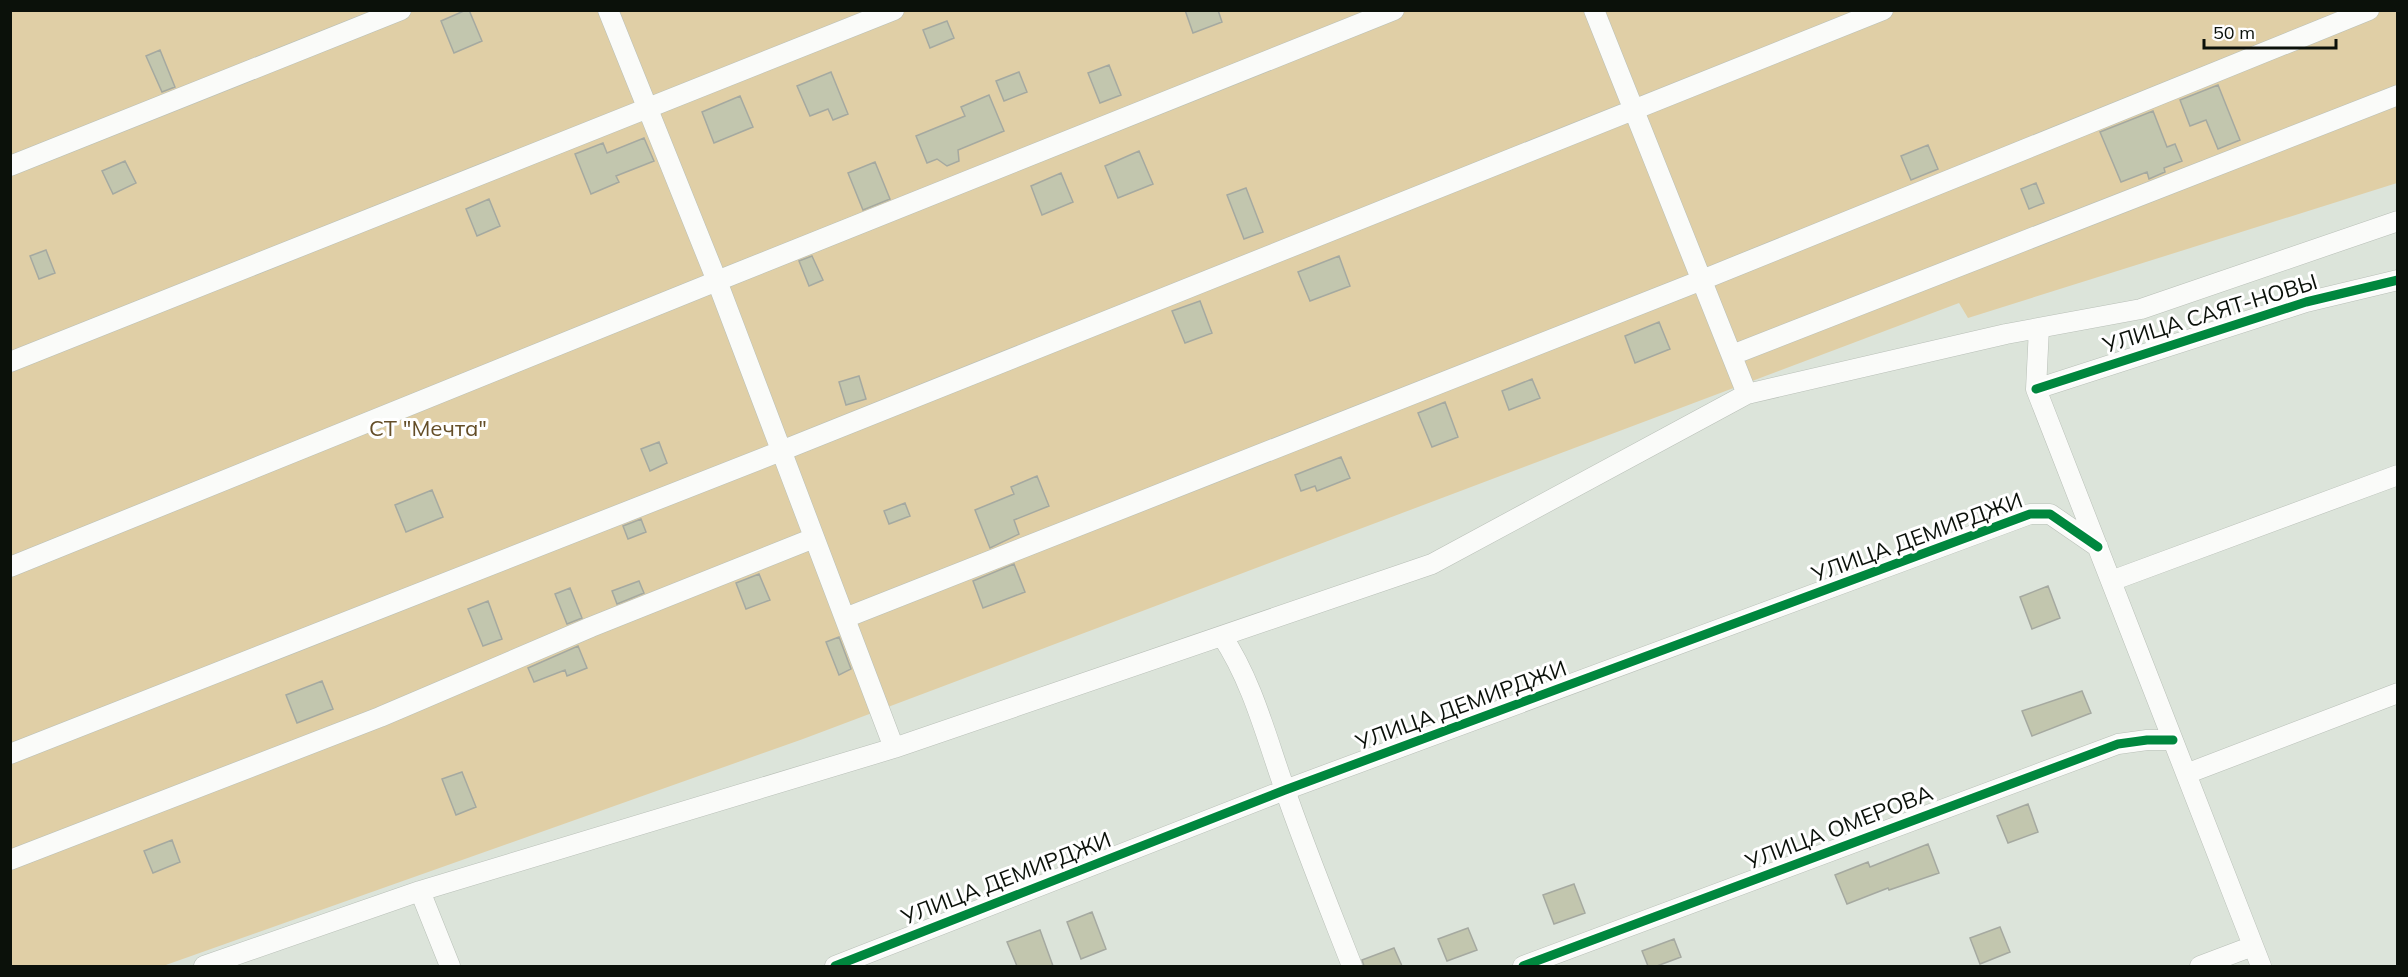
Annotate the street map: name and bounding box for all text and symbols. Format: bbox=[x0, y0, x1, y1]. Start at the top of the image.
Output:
scale bar bbox=[2204, 12, 2336, 50]
text: 50 m bbox=[2213, 21, 2255, 44]
street label: УЛИЦА САЯТ-НОВЫ bbox=[2098, 267, 2321, 359]
park label: СТ "Мечта" bbox=[369, 414, 487, 442]
street label: УЛИЦА ДЕМИРДЖИ bbox=[1807, 486, 2026, 589]
street label: УЛИЦА ДЕМИРДЖИ bbox=[1351, 654, 1570, 757]
street label: УЛИЦА ОМЕРОВА bbox=[1741, 778, 1937, 876]
street label: УЛИЦА ДЕМИРДЖИ bbox=[896, 825, 1115, 931]

